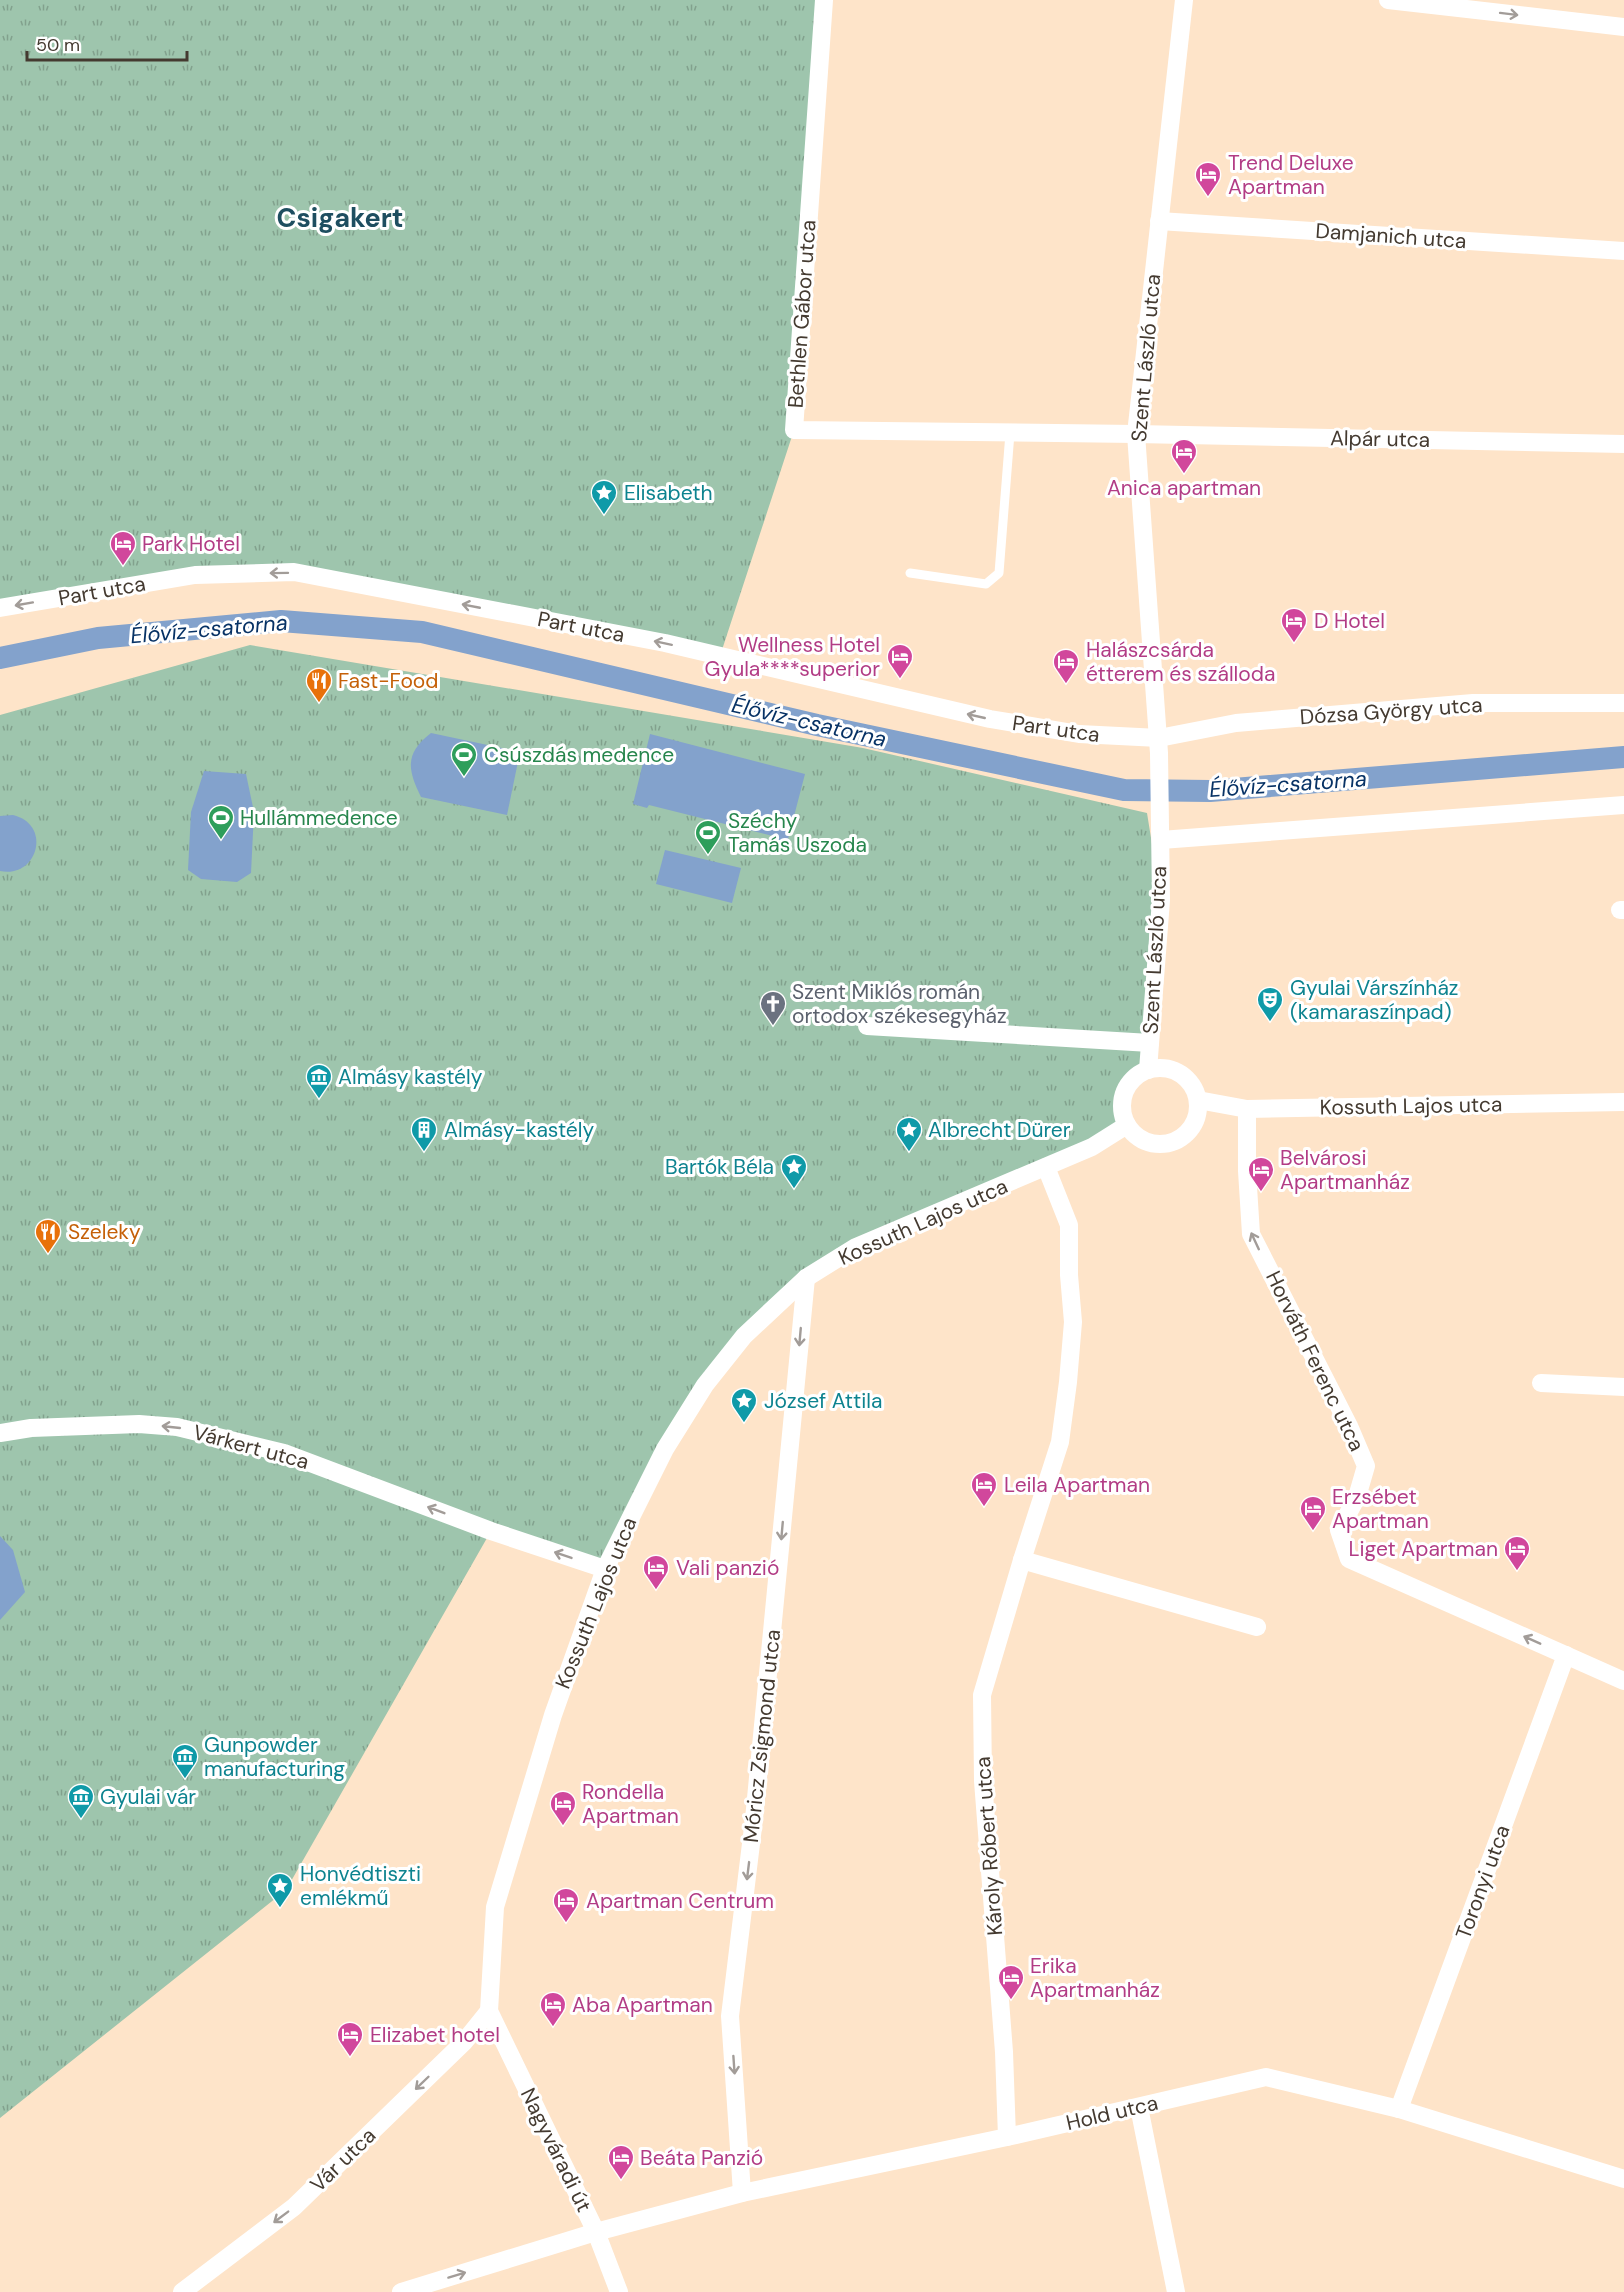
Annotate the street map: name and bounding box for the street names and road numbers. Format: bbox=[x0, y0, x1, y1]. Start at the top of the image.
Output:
street label: Damjanich utca bbox=[1315, 217, 1467, 255]
street label: Bethlen Gábor utca bbox=[781, 219, 823, 409]
street label: Szent László utca bbox=[1125, 273, 1167, 443]
street label: Alpár utca bbox=[1330, 424, 1430, 454]
street label: Part utca bbox=[56, 570, 148, 612]
street label: Part utca bbox=[535, 605, 627, 649]
street label: Dózsa György utca bbox=[1299, 691, 1483, 731]
street label: Part utca bbox=[1010, 709, 1102, 749]
street label: Szent László utca bbox=[1137, 865, 1173, 1035]
street label: Kossuth Lajos utca bbox=[1319, 1090, 1503, 1122]
street label: Kossuth Lajos utca bbox=[834, 1172, 1012, 1272]
street label: Horváth Ferenc utca bbox=[1259, 1266, 1371, 1456]
street label: Várkert utca bbox=[190, 1418, 312, 1476]
street label: Kossuth Lajos utca bbox=[549, 1513, 643, 1693]
street label: Móricz Zsigmond utca bbox=[737, 1628, 787, 1844]
street label: Károly Róbert utca bbox=[969, 1756, 1009, 1936]
street label: Toronyi utca bbox=[1449, 1821, 1517, 1943]
street label: Nagyváradi út bbox=[514, 2083, 598, 2217]
street label: Hold utca bbox=[1063, 2089, 1161, 2137]
street label: Vár utca bbox=[304, 2122, 382, 2198]

